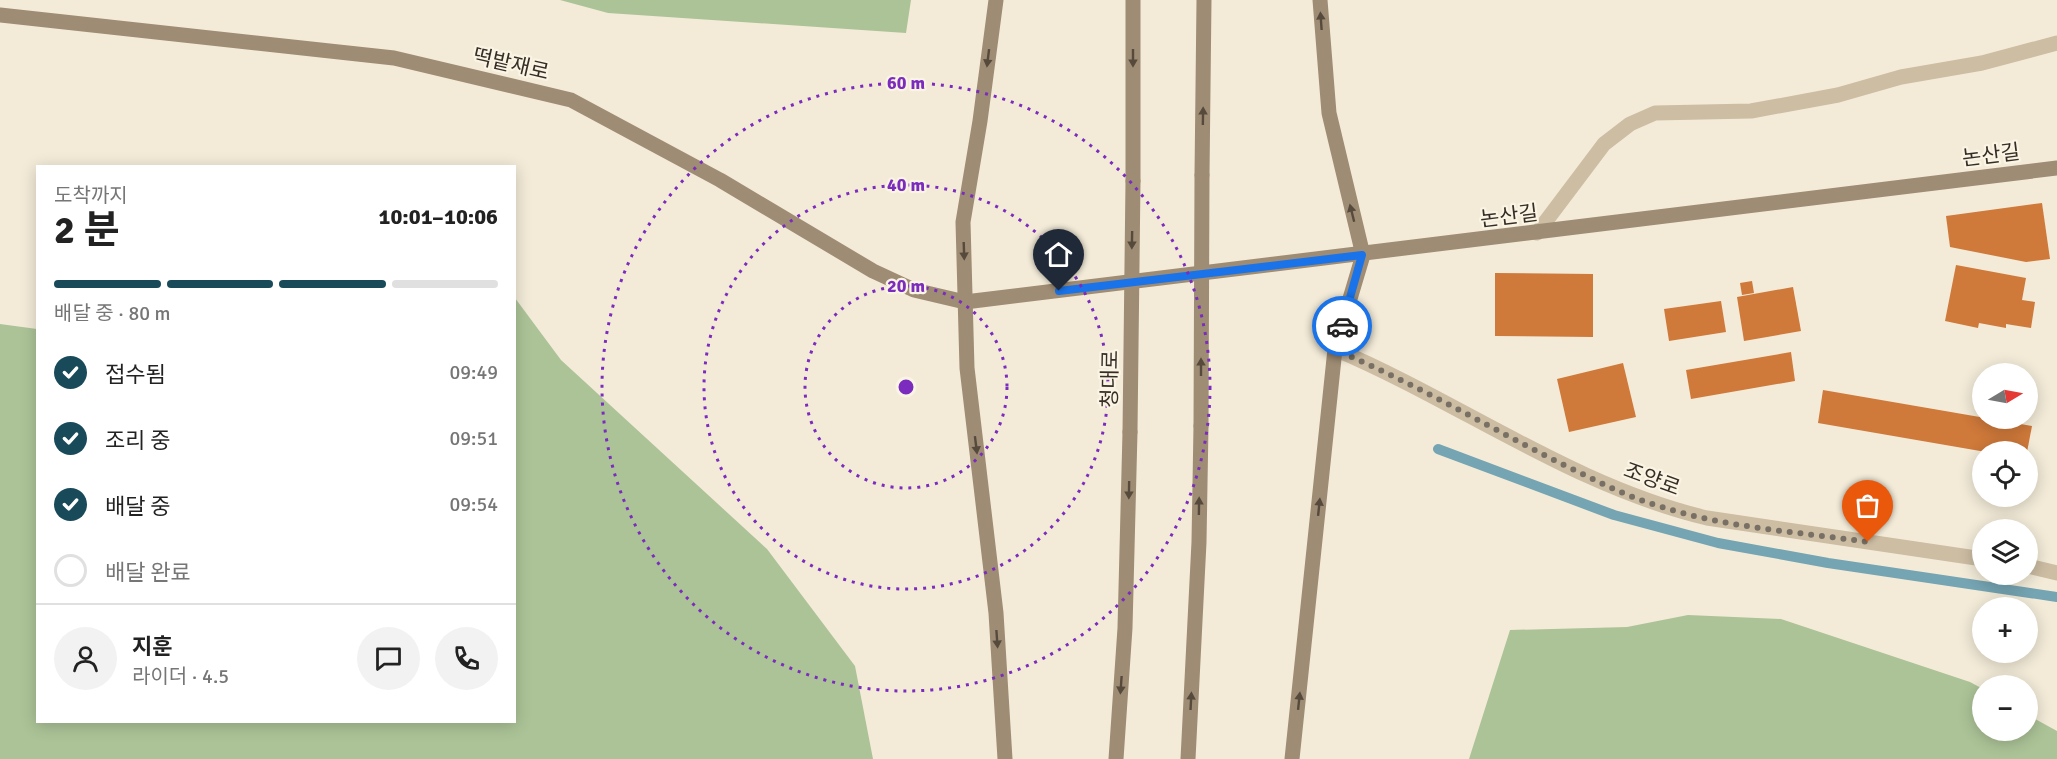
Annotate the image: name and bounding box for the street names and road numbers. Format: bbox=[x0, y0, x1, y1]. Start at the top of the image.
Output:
street label: 떡밭재로 bbox=[470, 43, 552, 85]
street label: 논산길 bbox=[1961, 139, 2021, 171]
street label: 논산길 bbox=[1479, 200, 1539, 232]
street label: 청대로 bbox=[1096, 350, 1124, 408]
street label: 조양로 bbox=[1620, 457, 1684, 501]

